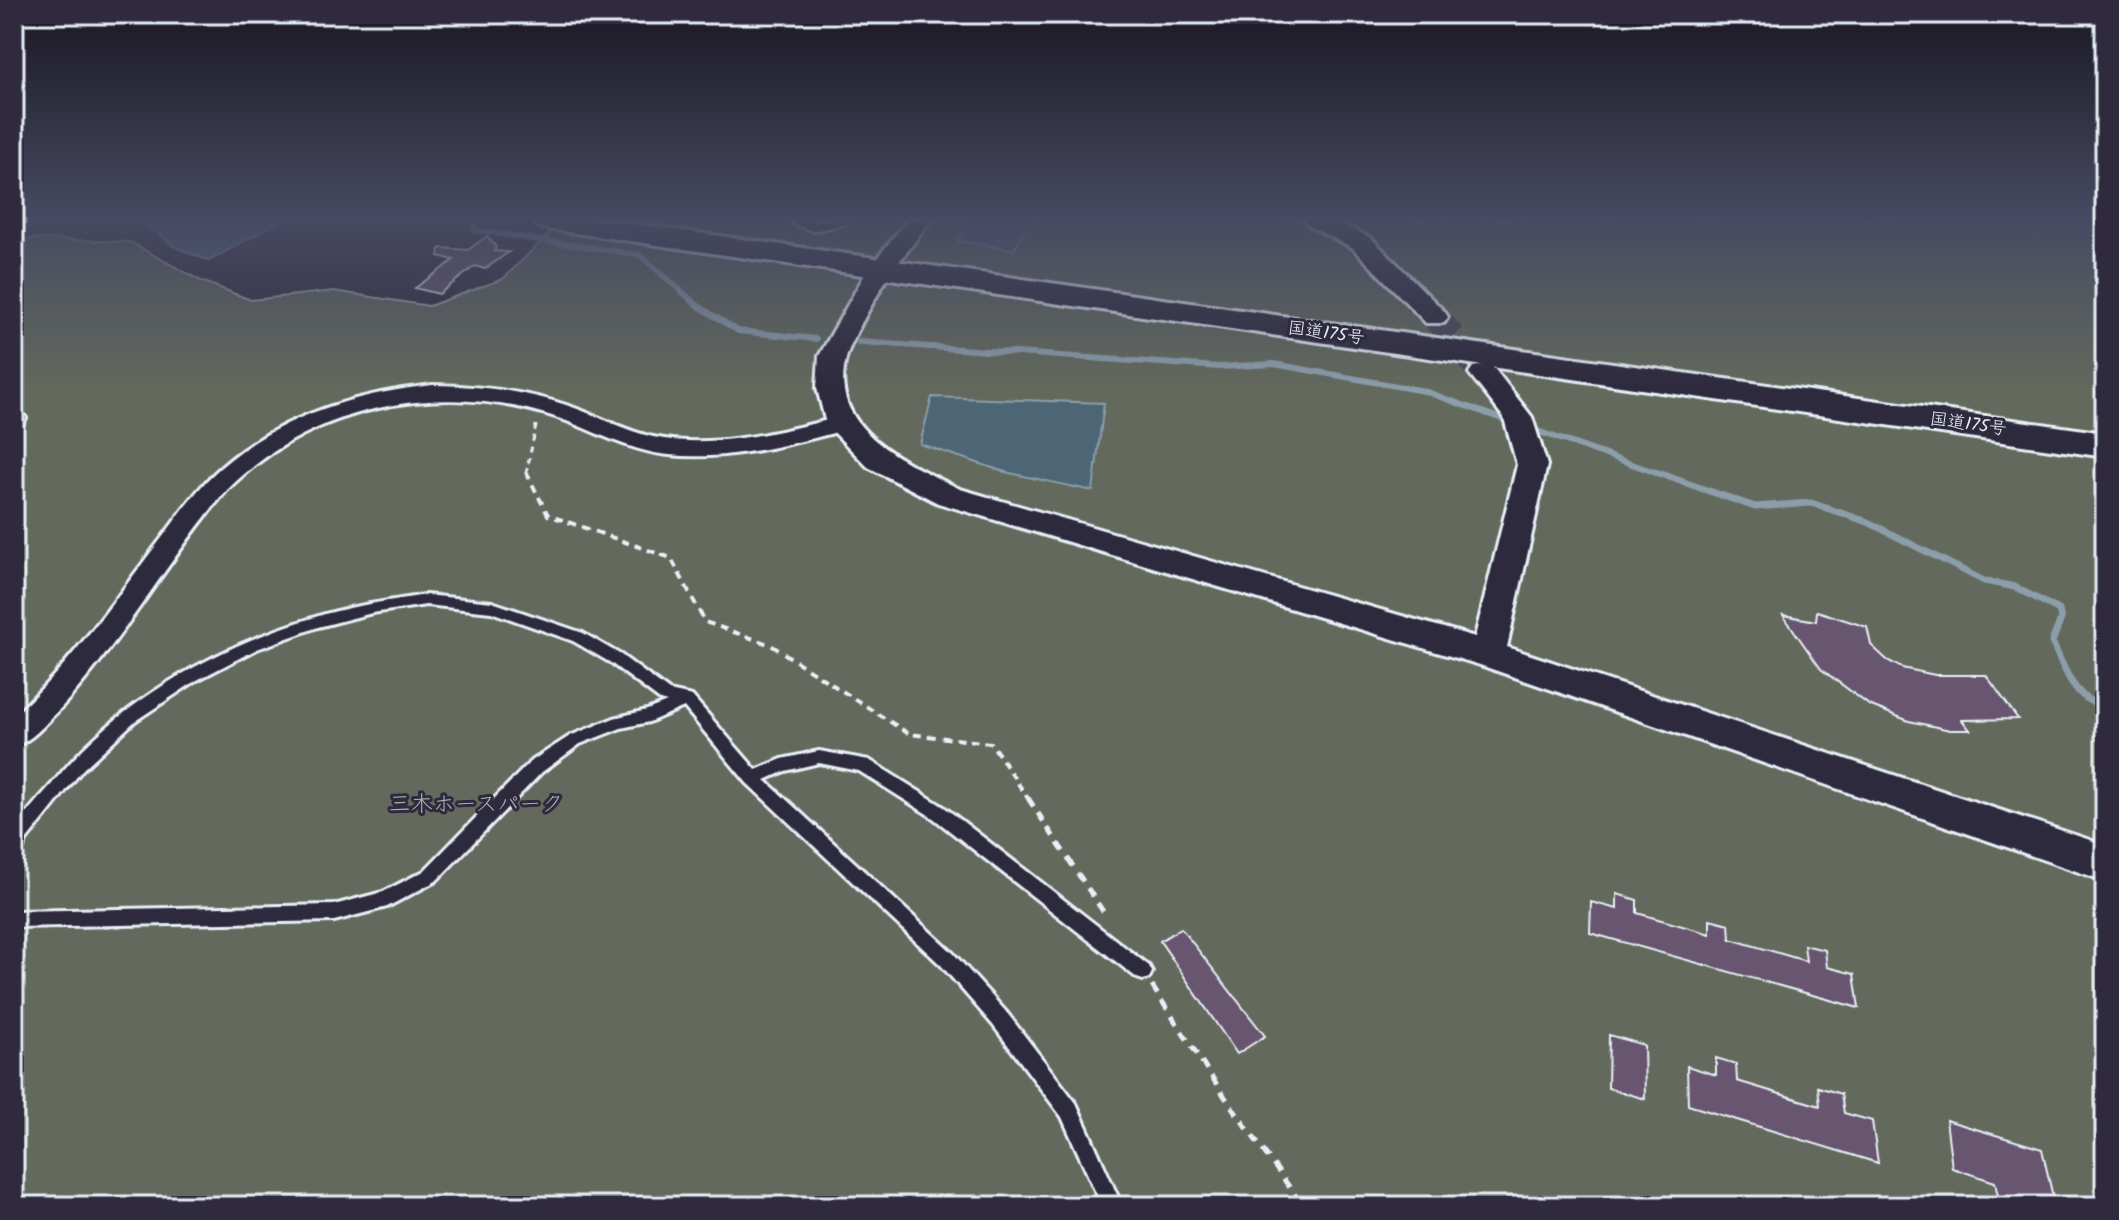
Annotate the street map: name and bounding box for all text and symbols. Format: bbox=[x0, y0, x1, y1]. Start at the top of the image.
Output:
street label: 国道175号 bbox=[1286, 314, 1366, 354]
street label: 国道175号 bbox=[1928, 405, 2008, 445]
park label: 三木ホースパーク bbox=[389, 788, 563, 823]

